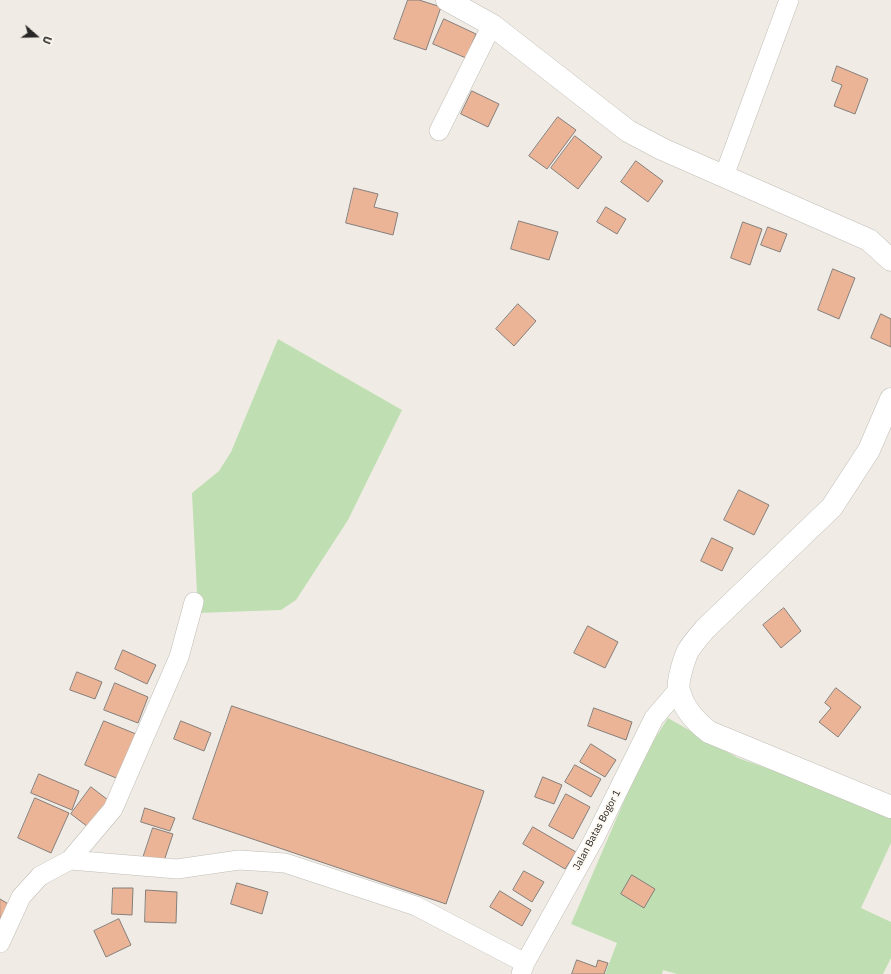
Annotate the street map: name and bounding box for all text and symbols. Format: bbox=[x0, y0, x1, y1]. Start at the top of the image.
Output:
north arrow bbox=[16, 16, 56, 56]
text: U bbox=[39, 34, 55, 46]
street label: Jalan Batas Bogor 1 bbox=[571, 788, 623, 872]

